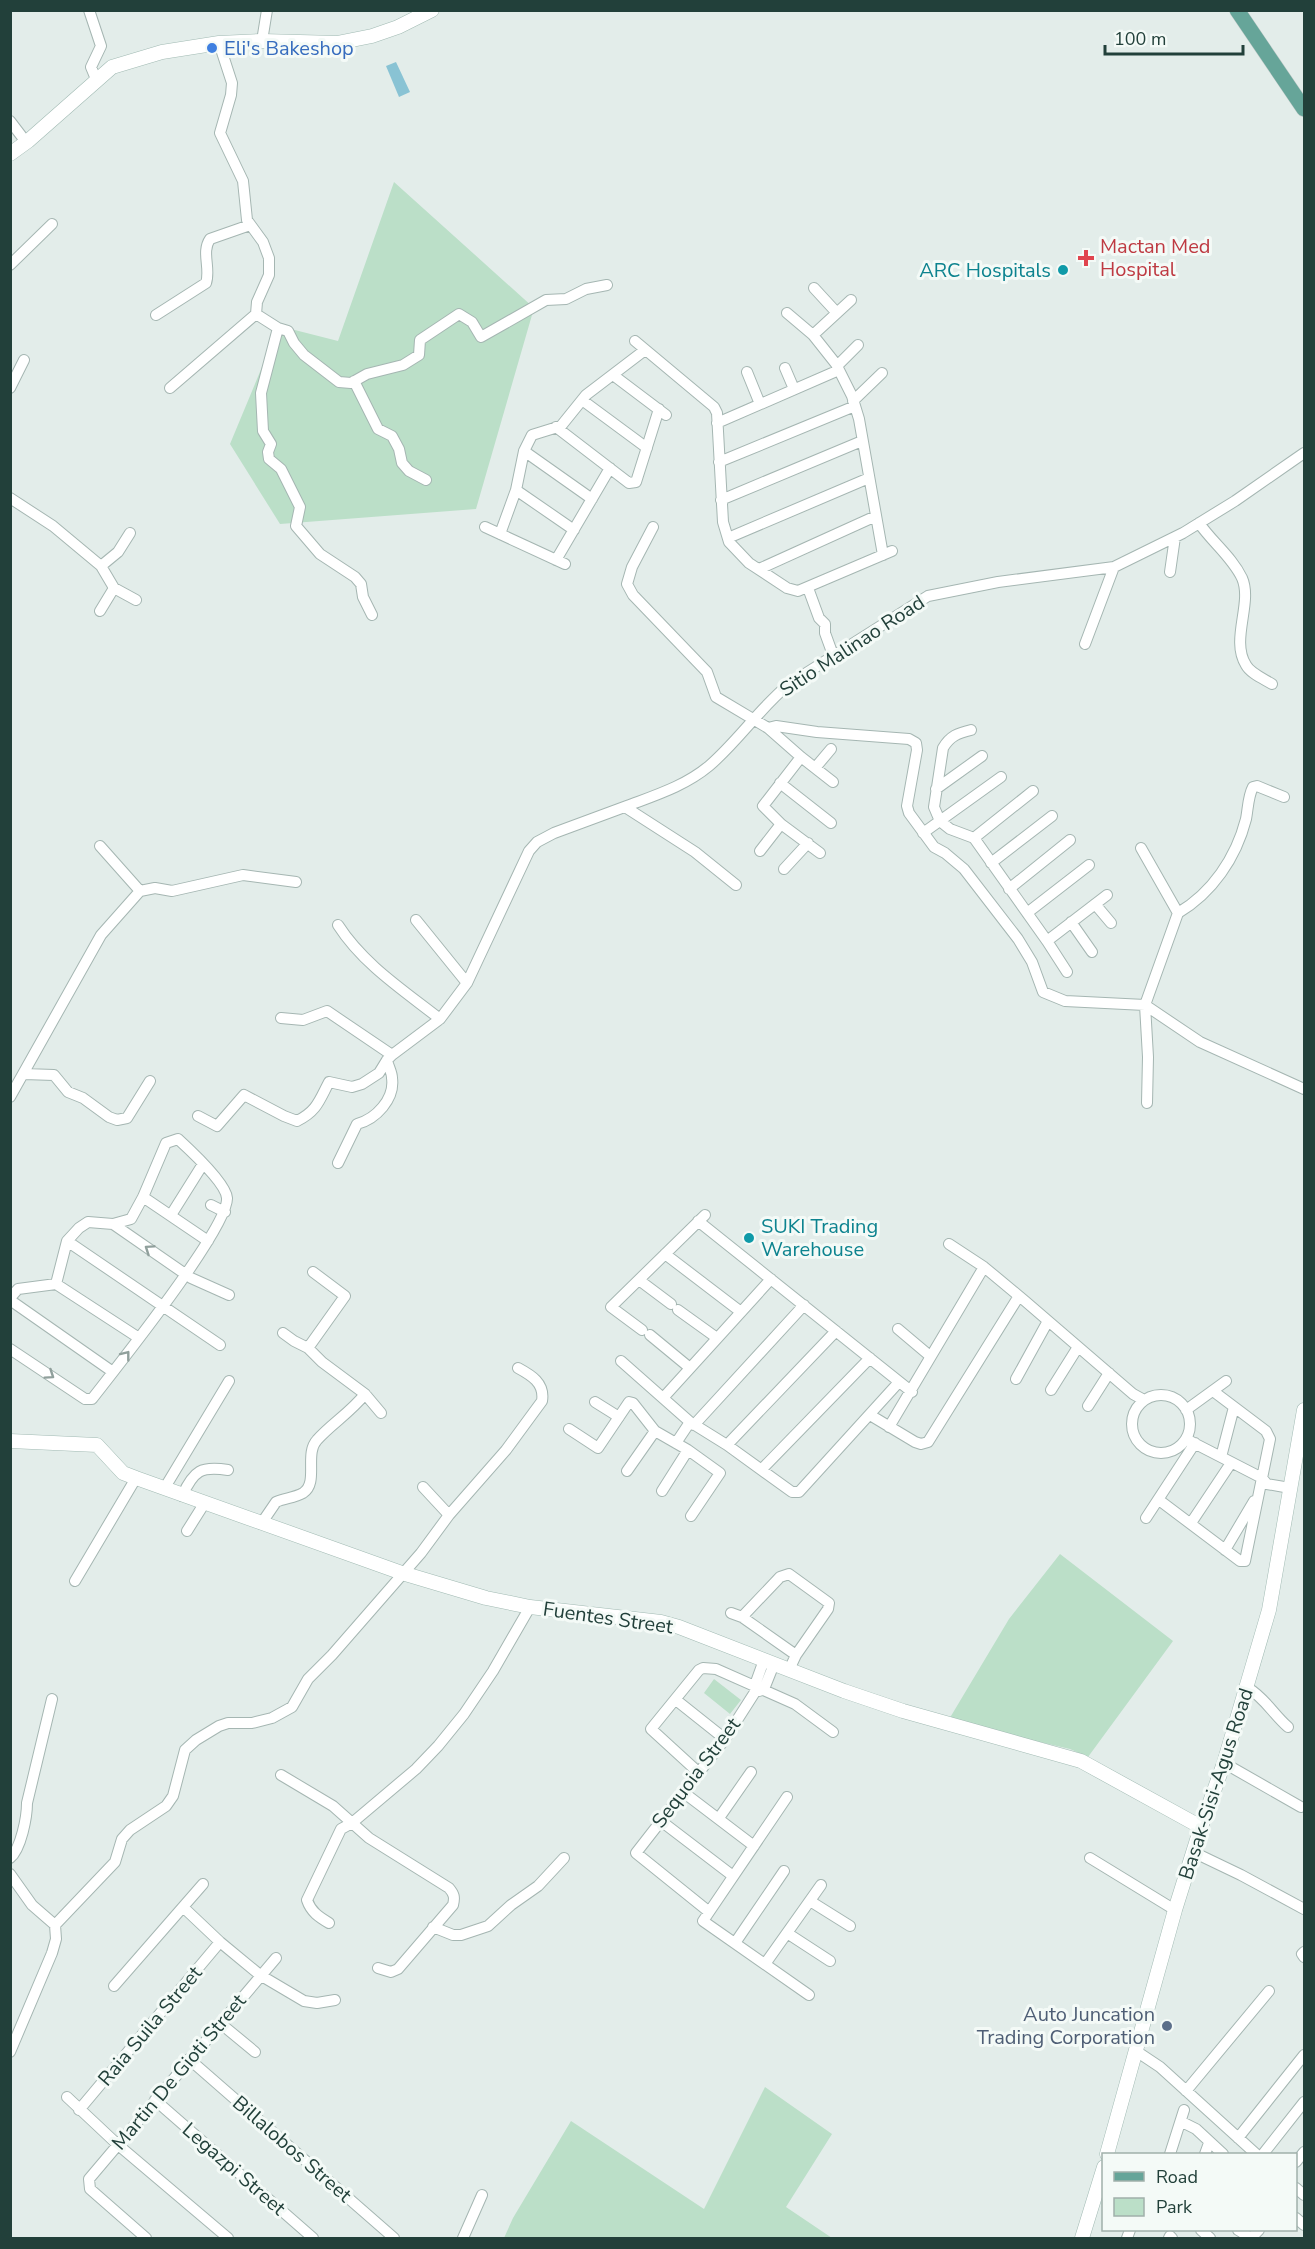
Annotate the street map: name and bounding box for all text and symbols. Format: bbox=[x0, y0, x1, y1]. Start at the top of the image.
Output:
scale bar bbox=[1105, 18, 1243, 56]
text: 100 m bbox=[1114, 27, 1166, 51]
place label: Eli's Bakeshop bbox=[224, 35, 354, 62]
marker: Eli's Bakeshop bbox=[205, 41, 219, 55]
place label: Mactan Med Hospital bbox=[1100, 233, 1210, 283]
marker: Mactan Med Hospital bbox=[1077, 249, 1095, 267]
place label: ARC Hospitals bbox=[919, 257, 1051, 284]
marker: ARC Hospitals bbox=[1056, 263, 1070, 277]
street label: Sitio Malinao Road bbox=[774, 589, 930, 703]
place label: SUKI Trading Warehouse bbox=[761, 1213, 878, 1263]
marker: SUKI Trading Warehouse bbox=[742, 1231, 756, 1245]
one-way arrow bbox=[145, 1245, 156, 1256]
one-way arrow bbox=[118, 1351, 129, 1362]
one-way arrow bbox=[43, 1368, 54, 1379]
street label: Fuentes Street bbox=[541, 1596, 676, 1641]
street label: Basak-Sisi-Agus Road bbox=[1172, 1685, 1260, 1883]
street label: Sequoia Street bbox=[646, 1711, 747, 1834]
street label: Raia Suila Street bbox=[92, 1960, 209, 2092]
street label: Martin De Gioti Street bbox=[106, 1988, 253, 2156]
place label: Auto Juncation Trading Corporation bbox=[977, 2001, 1155, 2051]
marker: Auto Juncation Trading Corporation bbox=[1160, 2019, 1174, 2033]
street label: Billalobos Street bbox=[227, 2090, 358, 2209]
street label: Legazpi Street bbox=[176, 2116, 292, 2222]
legend bbox=[1102, 2153, 1297, 2231]
text: Road bbox=[1156, 2165, 1198, 2189]
text: Park bbox=[1156, 2195, 1193, 2219]

